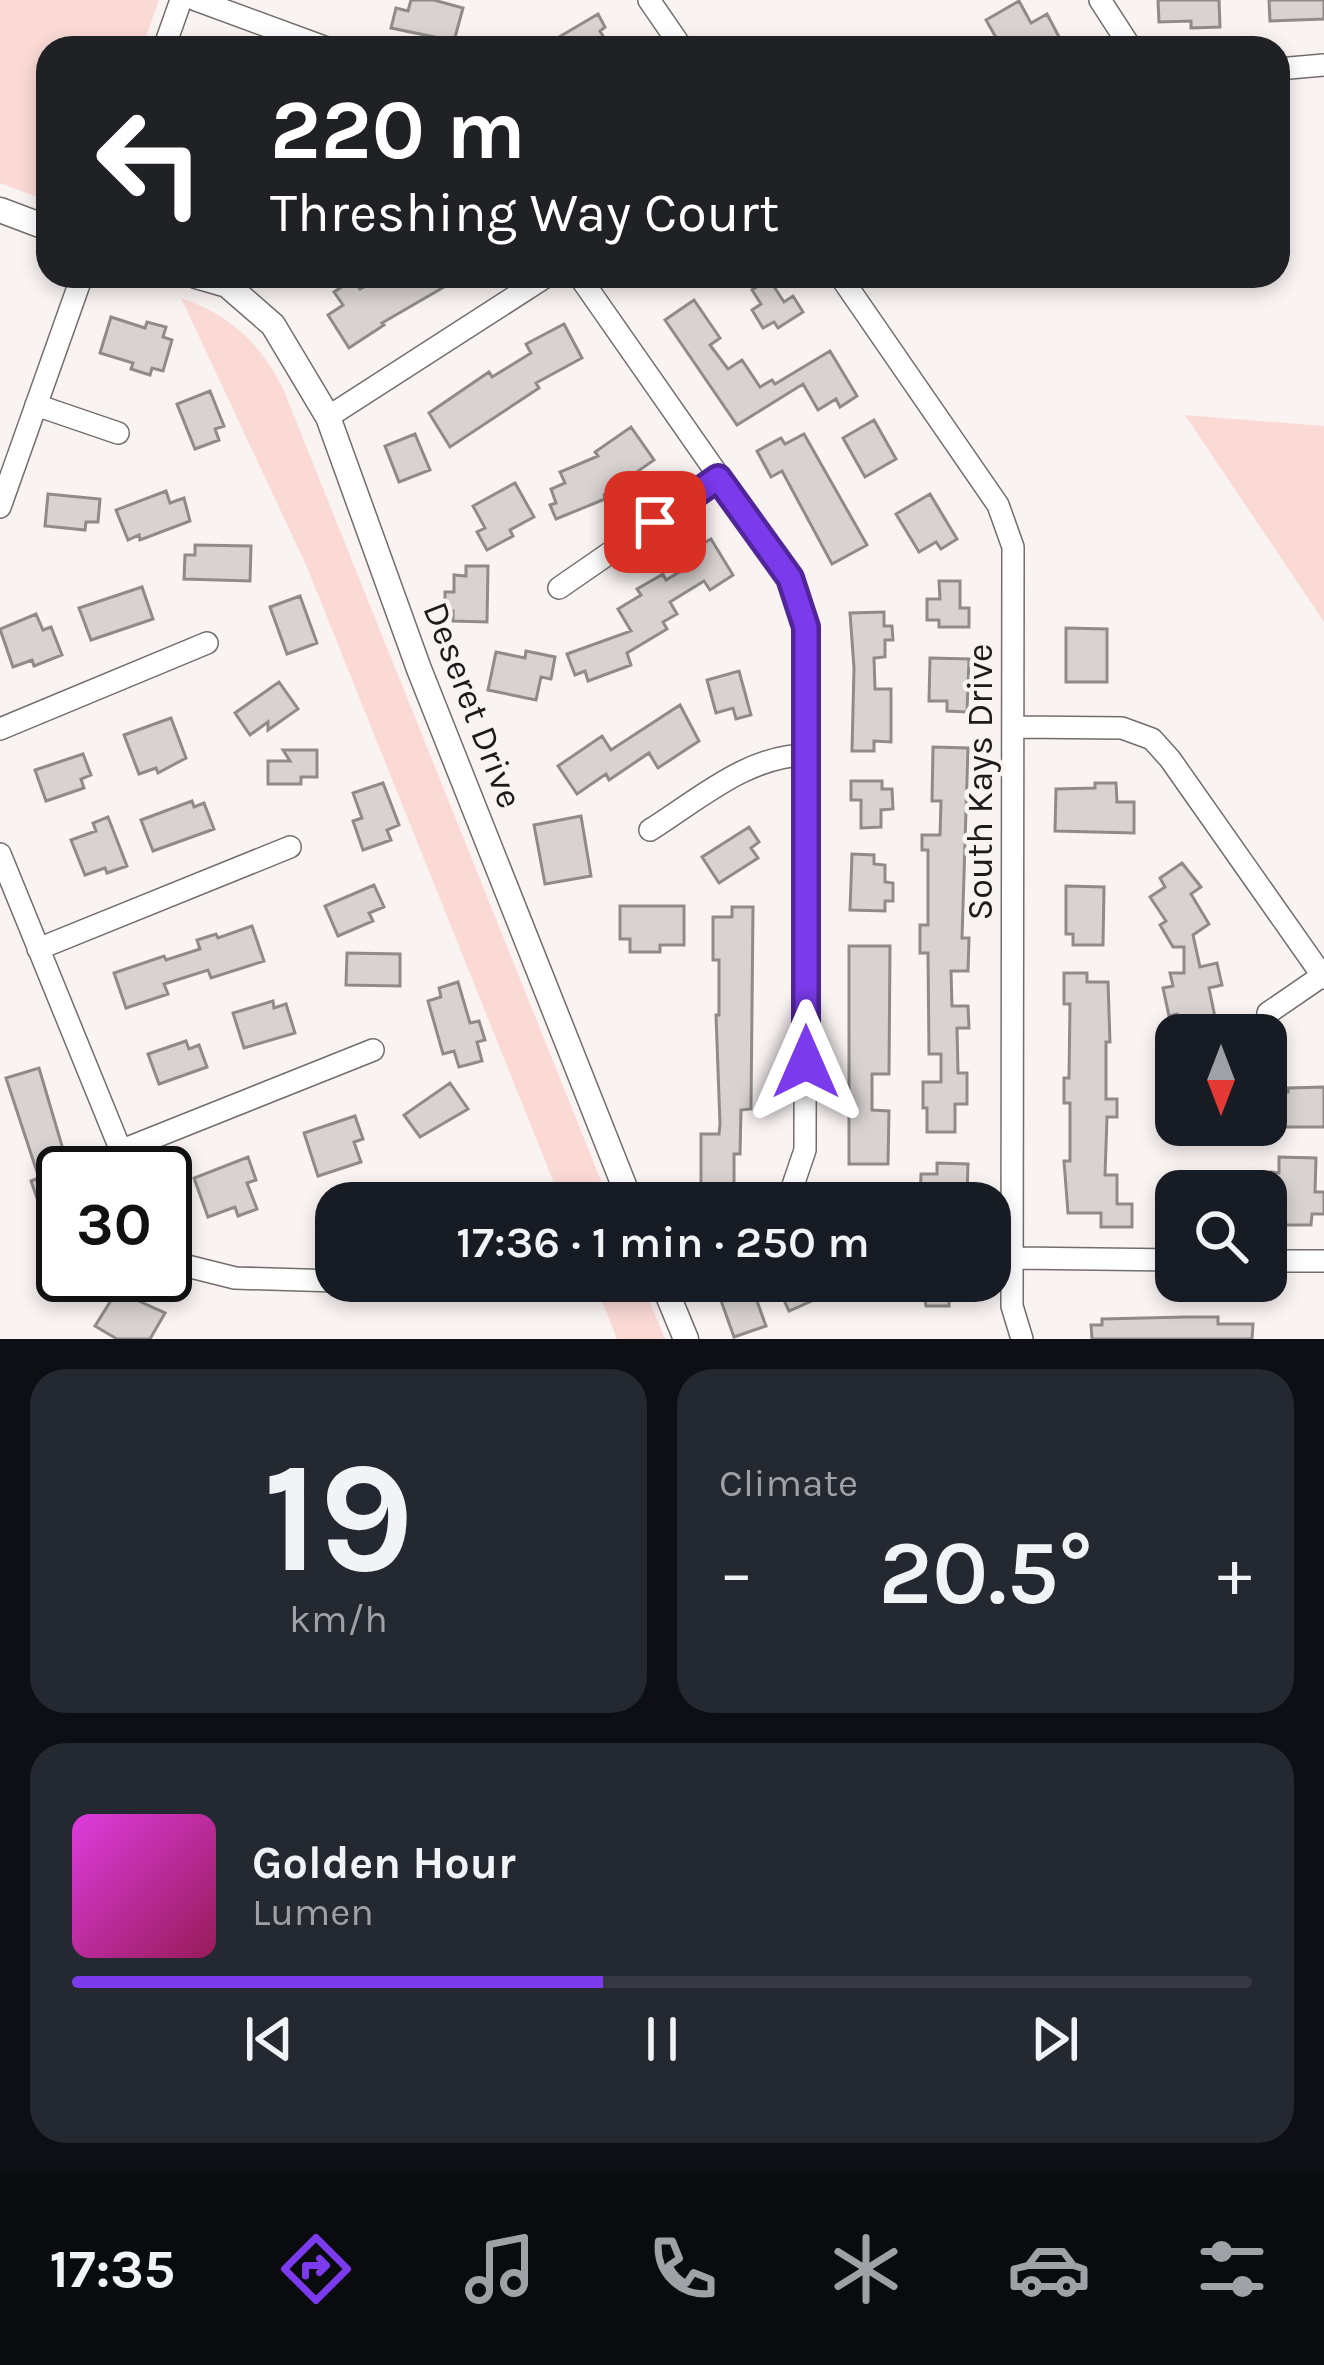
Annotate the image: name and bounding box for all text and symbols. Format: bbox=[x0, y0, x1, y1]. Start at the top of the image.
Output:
text: 220 m bbox=[270, 81, 526, 179]
icon: left bbox=[72, 84, 228, 240]
text: Threshing Way Court bbox=[270, 181, 779, 245]
pin bbox=[604, 471, 706, 573]
icon: arrive bbox=[622, 489, 688, 555]
street label: Deseret Drive bbox=[414, 596, 532, 814]
street label: South Kays Drive bbox=[959, 643, 1001, 921]
position arrow bbox=[743, 999, 869, 1125]
north arrow bbox=[1155, 1014, 1287, 1146]
map controls bbox=[1155, 1014, 1287, 1302]
speed limit sign: 30 bbox=[36, 1146, 192, 1302]
button: search bbox=[1155, 1170, 1287, 1302]
text: 17:36 · 1 min · 250 m bbox=[456, 1216, 870, 1268]
text: 19 bbox=[263, 1427, 414, 1609]
text: Climate bbox=[719, 1460, 858, 1506]
text: 20.5° bbox=[879, 1520, 1092, 1626]
text: − bbox=[719, 1534, 754, 1612]
text: + bbox=[1217, 1534, 1252, 1612]
text: km/h bbox=[289, 1596, 388, 1642]
text: Golden Hour bbox=[252, 1837, 516, 1889]
text: Lumen bbox=[252, 1889, 374, 1935]
icon: previous bbox=[236, 2006, 302, 2072]
icon: pause bbox=[629, 2006, 695, 2072]
icon: next bbox=[1022, 2006, 1088, 2072]
icon: directions bbox=[274, 2227, 358, 2311]
icon: music bbox=[458, 2227, 542, 2311]
icon: phone bbox=[641, 2227, 725, 2311]
icon: climate bbox=[824, 2227, 908, 2311]
icon: car bbox=[1007, 2227, 1091, 2311]
icon: filters bbox=[1190, 2227, 1274, 2311]
text: 17:35 bbox=[50, 2237, 175, 2301]

